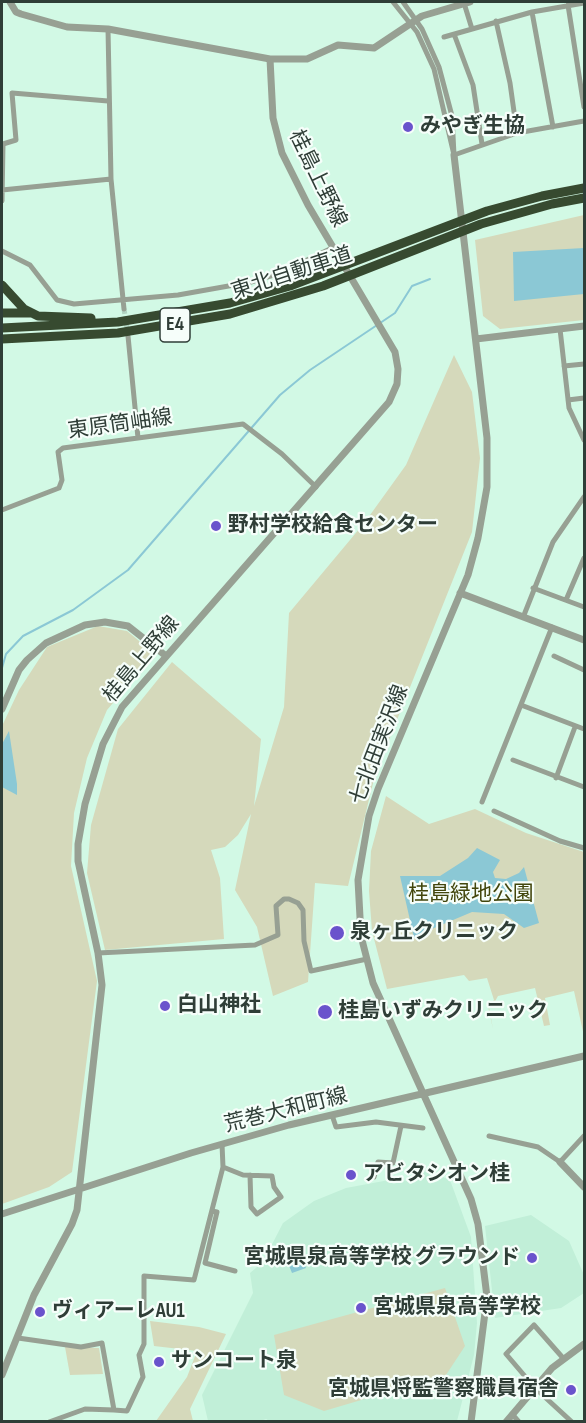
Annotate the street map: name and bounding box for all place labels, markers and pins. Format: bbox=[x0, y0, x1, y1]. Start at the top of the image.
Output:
place label: みやぎ生協 bbox=[420, 114, 525, 140]
marker: みやぎ生協 bbox=[401, 120, 415, 134]
place label: 野村学校給食センター bbox=[228, 513, 438, 539]
marker: 野村学校給食センター bbox=[209, 519, 223, 533]
place label: 泉ヶ丘クリニック bbox=[350, 920, 518, 946]
marker: 泉ヶ丘クリニック bbox=[328, 924, 346, 942]
place label: 白山神社 bbox=[177, 993, 261, 1019]
marker: 白山神社 bbox=[158, 999, 172, 1013]
place label: 桂島いずみクリニック bbox=[338, 999, 548, 1025]
marker: 桂島いずみクリニック bbox=[316, 1003, 334, 1021]
place label: アビタシオン桂 bbox=[363, 1162, 510, 1188]
marker: アビタシオン桂 bbox=[344, 1168, 358, 1182]
place label: 宮城県泉高等学校 グラウンド bbox=[244, 1245, 520, 1271]
marker: 宮城県泉高等学校 グラウンド bbox=[525, 1251, 539, 1265]
place label: 宮城県泉高等学校 bbox=[373, 1295, 541, 1321]
place label: ヴィアーレAU1 bbox=[52, 1299, 185, 1325]
marker: 宮城県泉高等学校 bbox=[354, 1301, 368, 1315]
marker: ヴィアーレAU1 bbox=[33, 1305, 47, 1319]
place label: サンコート泉 bbox=[171, 1349, 297, 1375]
marker: サンコート泉 bbox=[152, 1355, 166, 1369]
place label: 宮城県将監警察職員宿舎 bbox=[328, 1377, 559, 1403]
marker: 宮城県将監警察職員宿舎 bbox=[564, 1383, 578, 1397]

